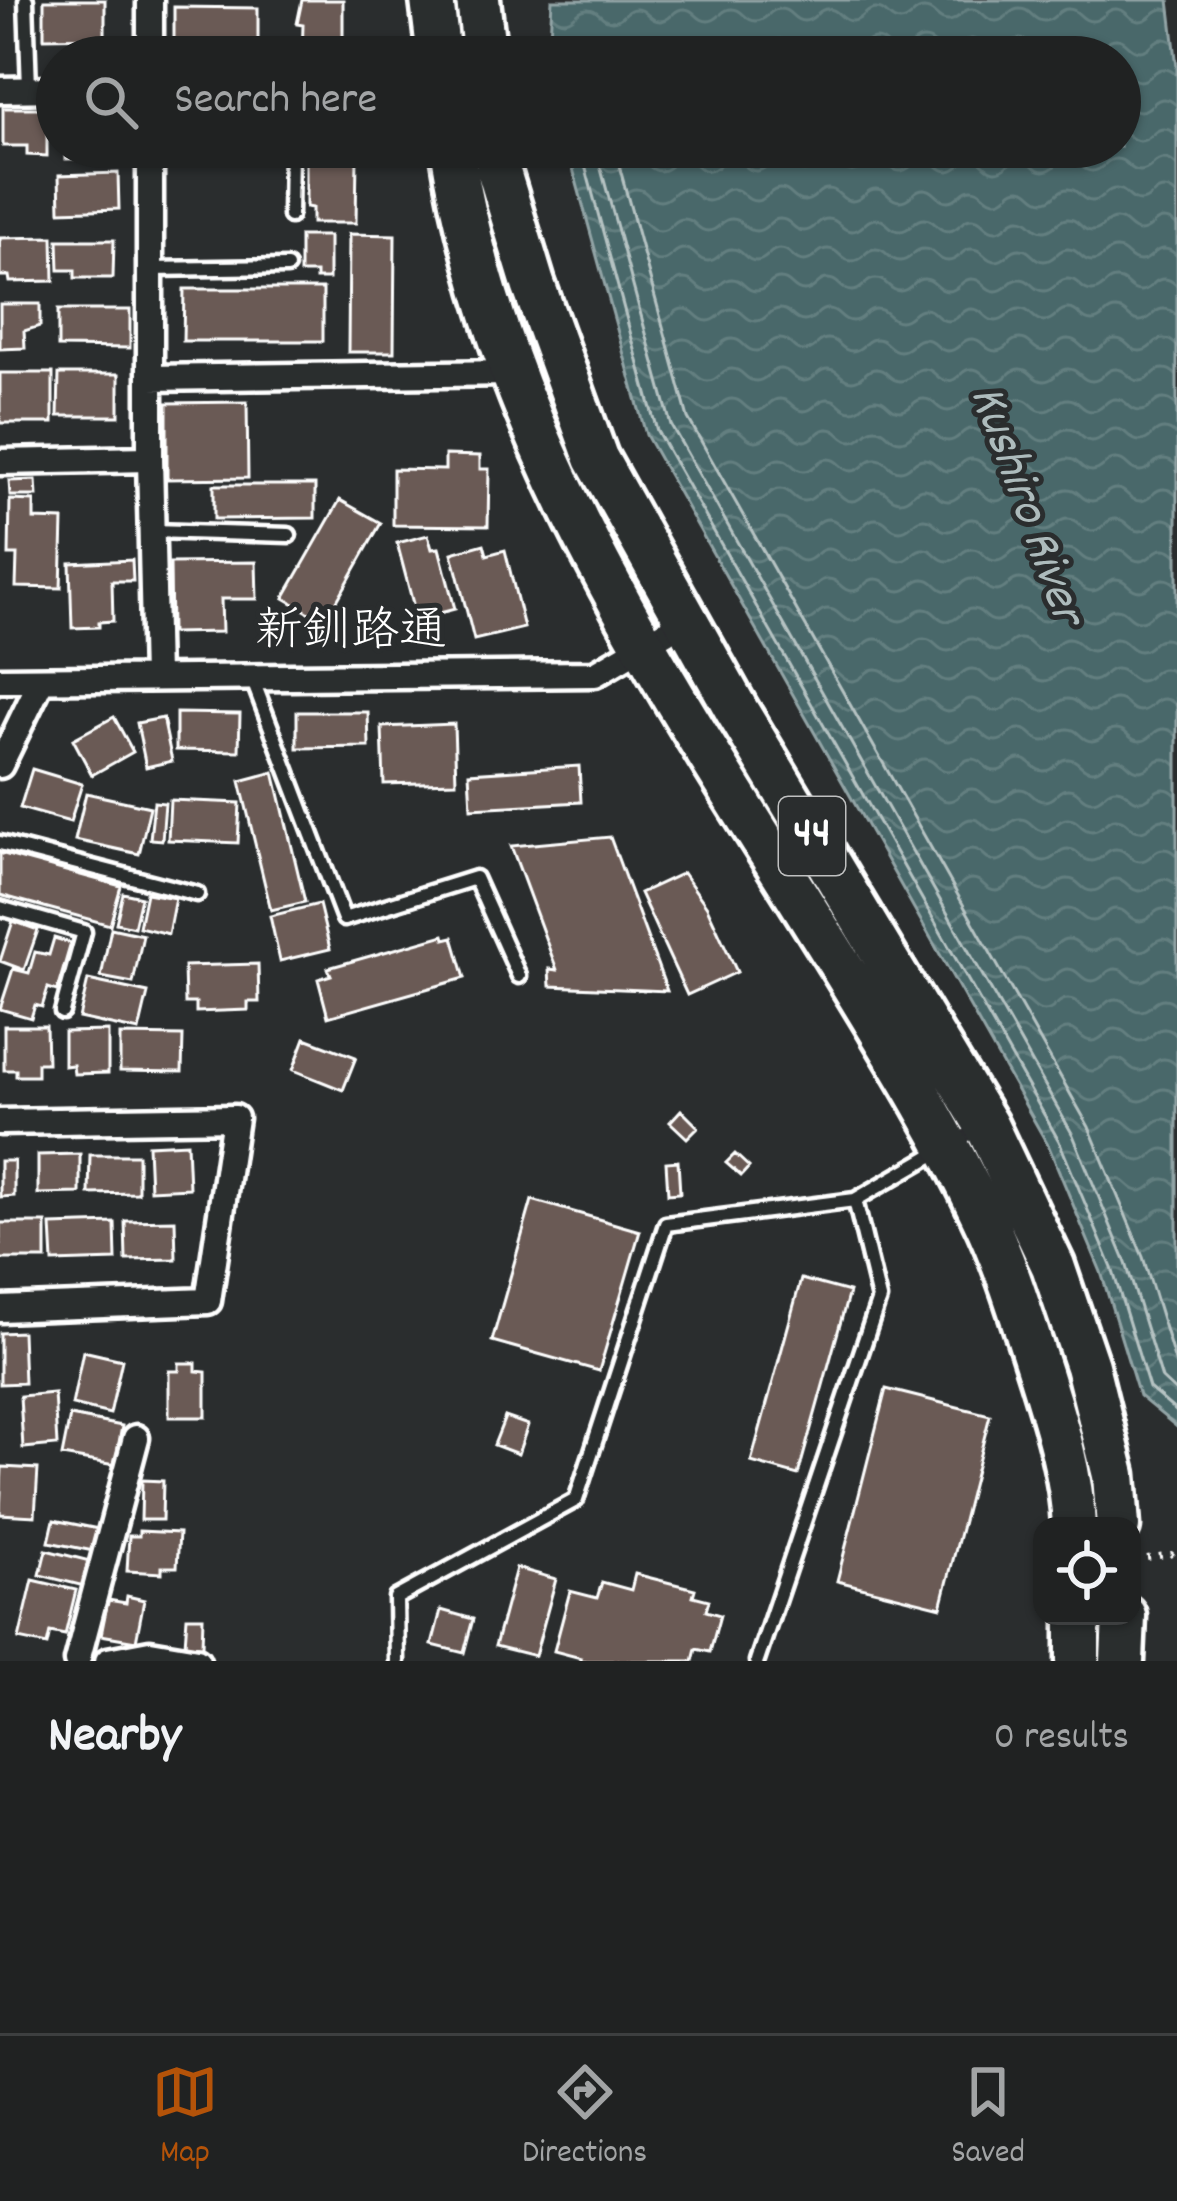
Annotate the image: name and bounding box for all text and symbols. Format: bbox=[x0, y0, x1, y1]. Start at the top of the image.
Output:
search box bbox=[36, 36, 1141, 168]
icon: search bbox=[78, 69, 144, 135]
text: Search here bbox=[174, 70, 377, 134]
water label: Kushiro River bbox=[947, 376, 1102, 640]
street label: 新釧路通 bbox=[255, 600, 447, 669]
road number: 44 bbox=[779, 797, 845, 875]
map controls bbox=[1033, 1517, 1141, 1625]
button: locate bbox=[1033, 1517, 1141, 1625]
text: Nearby bbox=[48, 1703, 181, 1775]
text: 0 results bbox=[994, 1712, 1129, 1767]
tab: Map bbox=[152, 2059, 218, 2178]
tab: Directions bbox=[522, 2059, 647, 2178]
tab: Saved bbox=[951, 2059, 1025, 2178]

